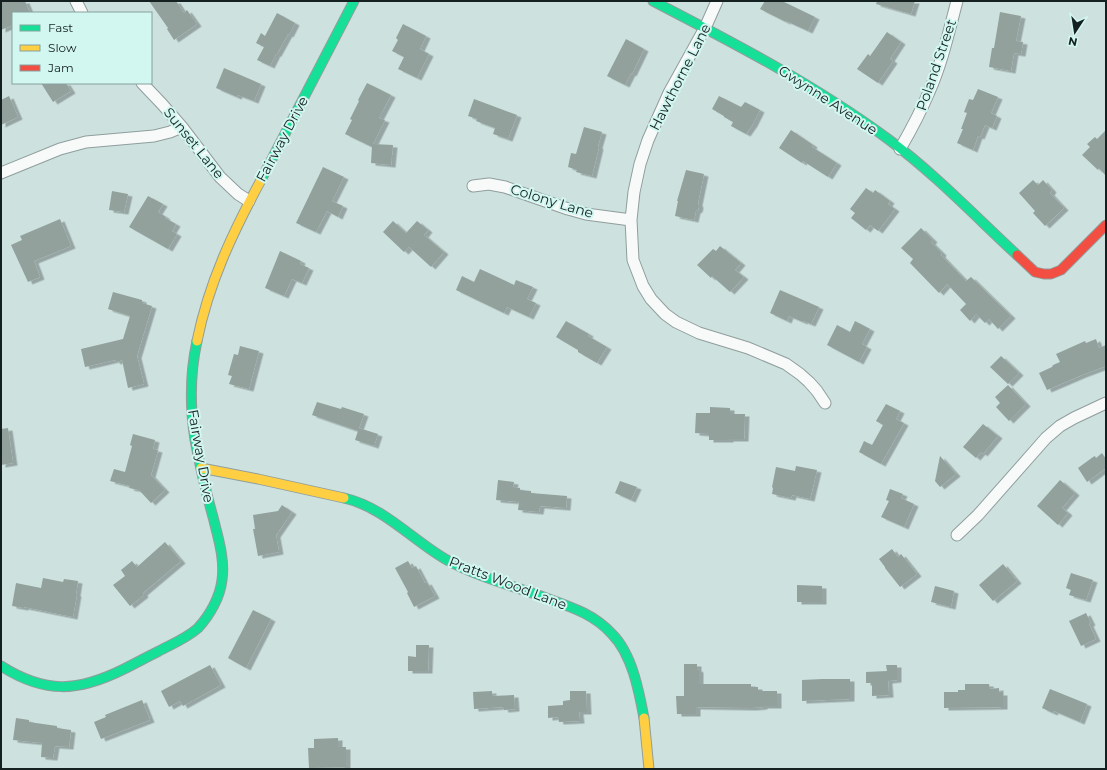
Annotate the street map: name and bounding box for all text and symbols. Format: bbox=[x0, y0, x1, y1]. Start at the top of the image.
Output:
legend bbox=[12, 12, 152, 84]
north arrow bbox=[1055, 12, 1095, 52]
street label: Poland Street bbox=[912, 17, 960, 113]
text: Fast bbox=[48, 20, 73, 35]
street label: Hawthorne Lane bbox=[645, 21, 715, 133]
text: N bbox=[1067, 34, 1079, 50]
text: Slow bbox=[48, 40, 77, 55]
text: Jam bbox=[47, 60, 74, 75]
street label: Gwynne Avenue bbox=[775, 61, 881, 139]
street label: Fairway Drive bbox=[252, 93, 312, 185]
street label: Sunset Lane bbox=[160, 104, 228, 182]
street label: Colony Lane bbox=[508, 180, 596, 222]
street label: Fairway Drive bbox=[184, 408, 218, 504]
street label: Pratts Wood Lane bbox=[447, 552, 569, 614]

